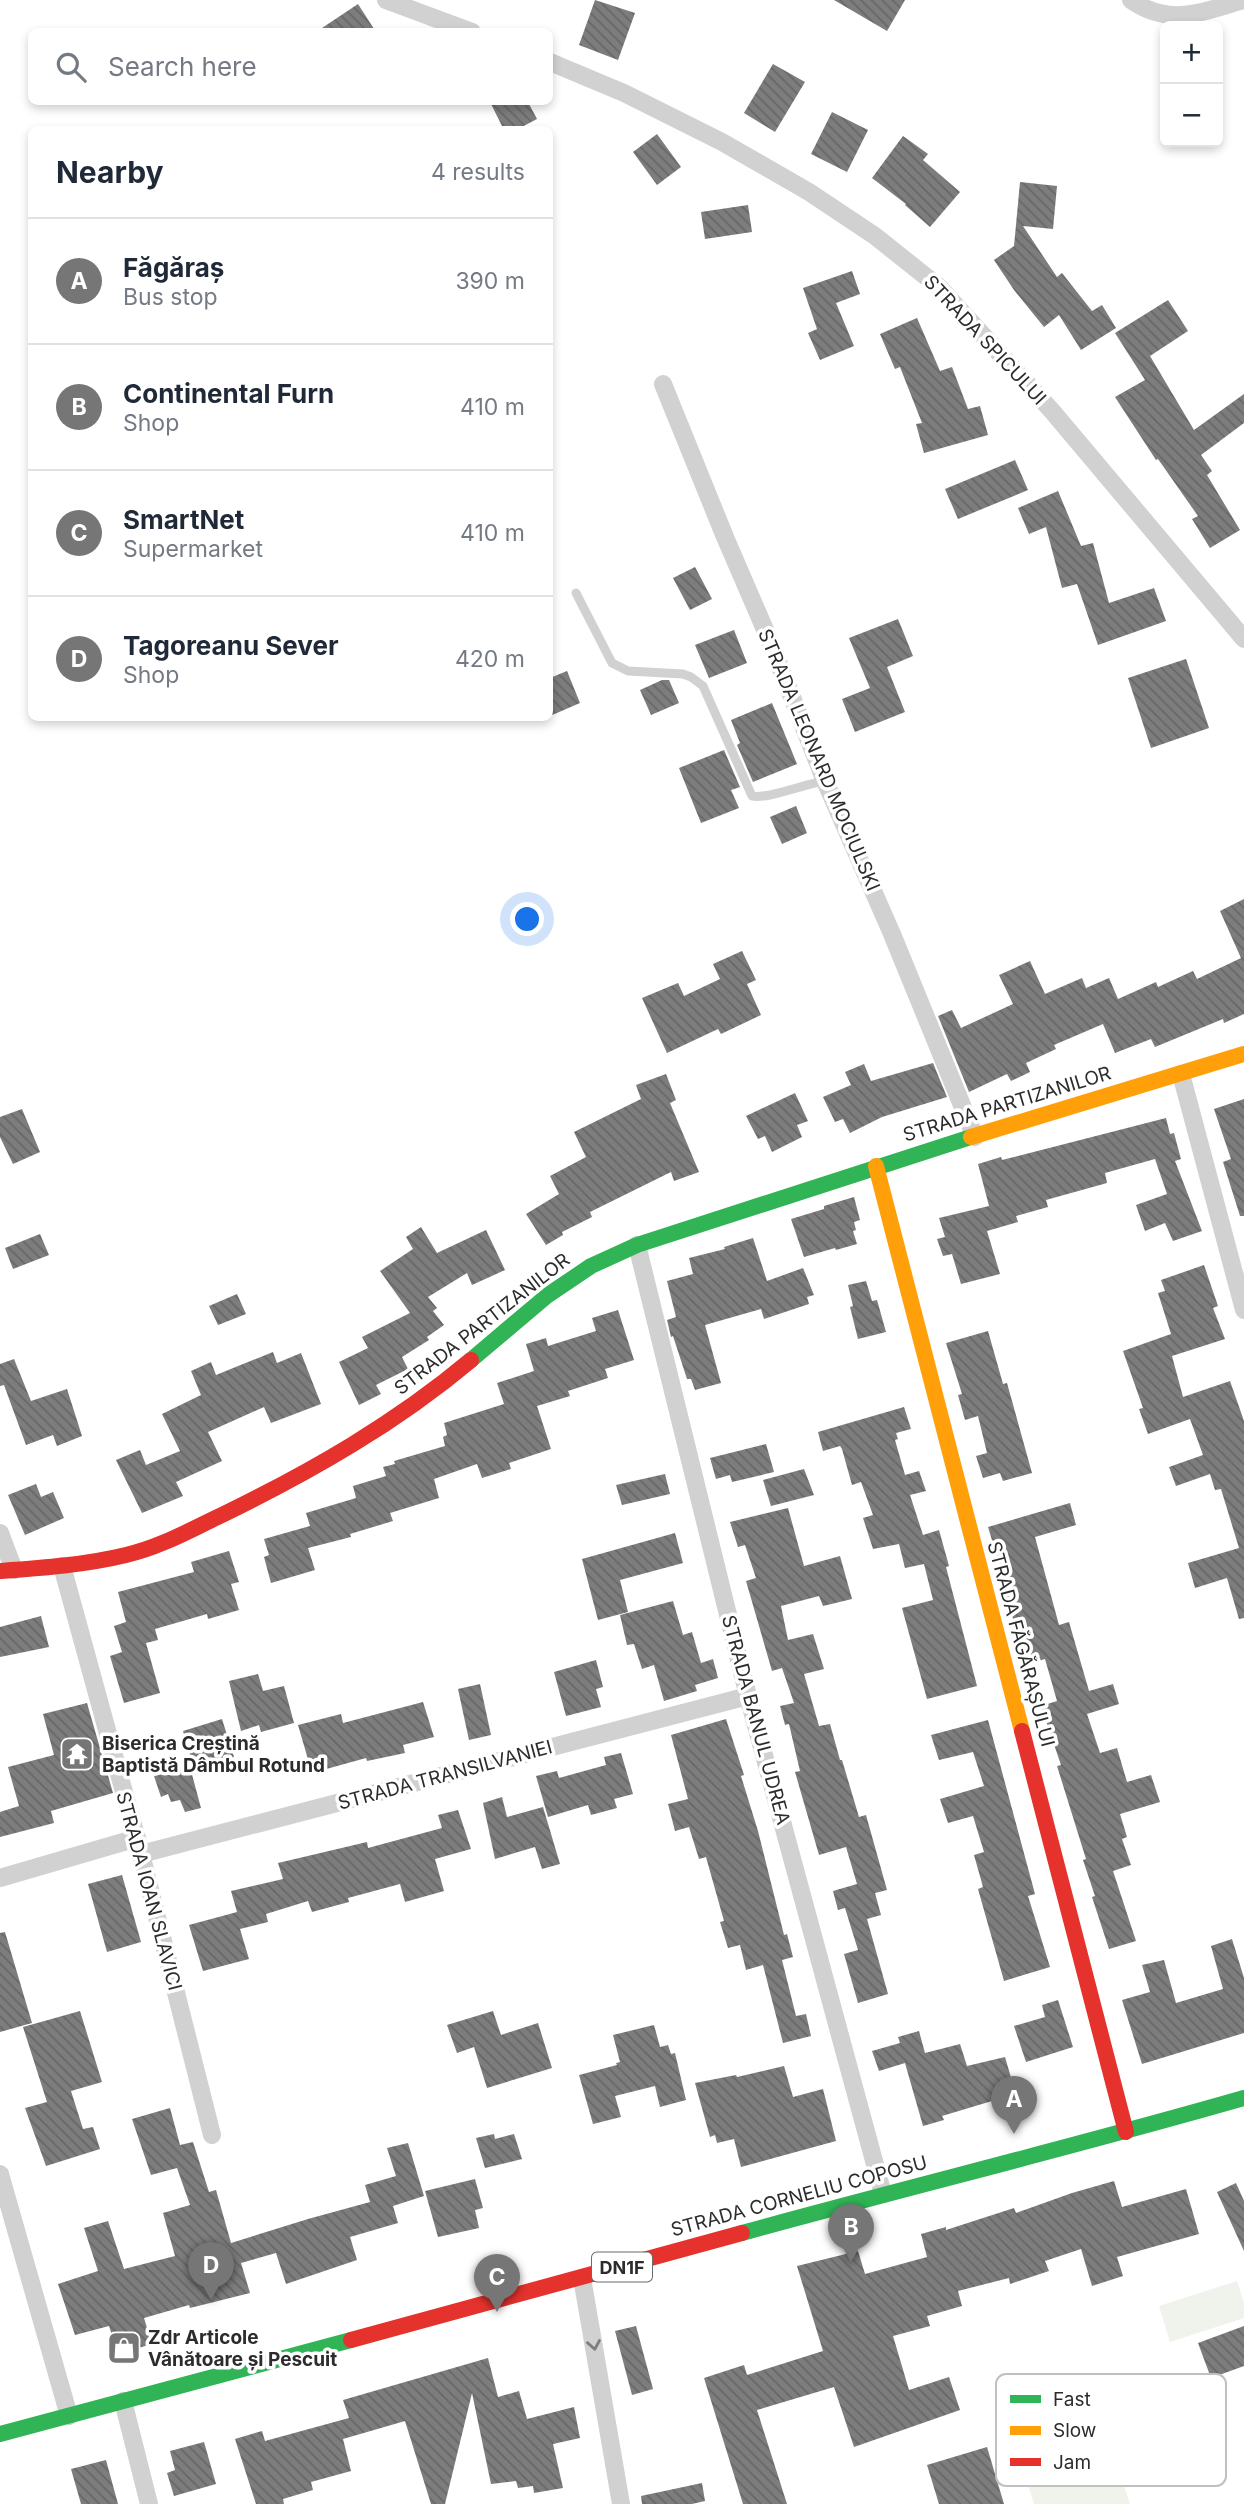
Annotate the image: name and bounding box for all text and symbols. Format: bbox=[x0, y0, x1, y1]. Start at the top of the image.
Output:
map controls bbox=[1160, 21, 1223, 147]
button: + bbox=[1160, 21, 1223, 84]
search box bbox=[28, 28, 553, 105]
icon: search bbox=[52, 48, 90, 86]
text: Search here bbox=[108, 51, 257, 82]
button: − bbox=[1160, 84, 1223, 147]
text: Nearby bbox=[56, 154, 164, 190]
text: 4 results bbox=[431, 158, 525, 186]
text: Făgăraș bbox=[123, 252, 224, 283]
text: A bbox=[70, 267, 88, 295]
text: 390 m bbox=[455, 267, 525, 295]
street label: STRADA SPICULUI bbox=[919, 270, 1051, 410]
text: Bus stop bbox=[123, 283, 218, 311]
text: Continental Furn bbox=[123, 378, 334, 409]
text: B bbox=[71, 393, 87, 421]
text: 410 m bbox=[460, 393, 525, 421]
text: Shop bbox=[123, 409, 179, 437]
text: SmartNet bbox=[123, 504, 244, 535]
text: C bbox=[70, 519, 88, 547]
text: 410 m bbox=[460, 519, 525, 547]
text: Supermarket bbox=[123, 535, 263, 563]
street label: STRADA LEONARD MOCIULSKI bbox=[753, 626, 885, 894]
text: Tagoreanu Sever bbox=[123, 630, 338, 661]
text: D bbox=[71, 645, 87, 673]
text: 420 m bbox=[455, 645, 525, 673]
text: Shop bbox=[123, 661, 179, 689]
your location bbox=[510, 902, 544, 936]
street label: STRADA PARTIZANILOR bbox=[900, 1061, 1114, 1147]
street label: STRADA PARTIZANILOR bbox=[390, 1248, 574, 1400]
street label: STRADA FĂGĂRAȘULUI bbox=[982, 1538, 1060, 1749]
street label: STRADA BANUL UDREA bbox=[717, 1613, 795, 1827]
place label: Biserica Creștină Baptistă Dâmbul Rotund bbox=[102, 1732, 325, 1777]
temple icon: Biserica Creștină Baptistă Dâmbul Rotund bbox=[58, 1735, 96, 1773]
street label: STRADA TRANSILVANIEI bbox=[335, 1735, 555, 1815]
street label: STRADA IOAN SLAVICI bbox=[111, 1789, 187, 1993]
pin: A bbox=[991, 2076, 1037, 2134]
street label: STRADA CORNELIU COPOSU bbox=[668, 2151, 930, 2241]
pin: B bbox=[828, 2204, 874, 2262]
pin: D bbox=[188, 2242, 234, 2300]
road number: DN1F bbox=[592, 2252, 652, 2281]
pin: C bbox=[474, 2254, 520, 2312]
place label: Zdr Articole Vânătoare și Pescuit bbox=[148, 2326, 337, 2371]
shop icon: Zdr Articole Vânătoare și Pescuit bbox=[105, 2329, 143, 2367]
one-way arrow bbox=[586, 2339, 601, 2351]
legend bbox=[996, 2374, 1226, 2486]
text: Fast bbox=[1053, 2388, 1091, 2411]
text: Slow bbox=[1053, 2419, 1096, 2442]
text: Jam bbox=[1053, 2451, 1091, 2474]

